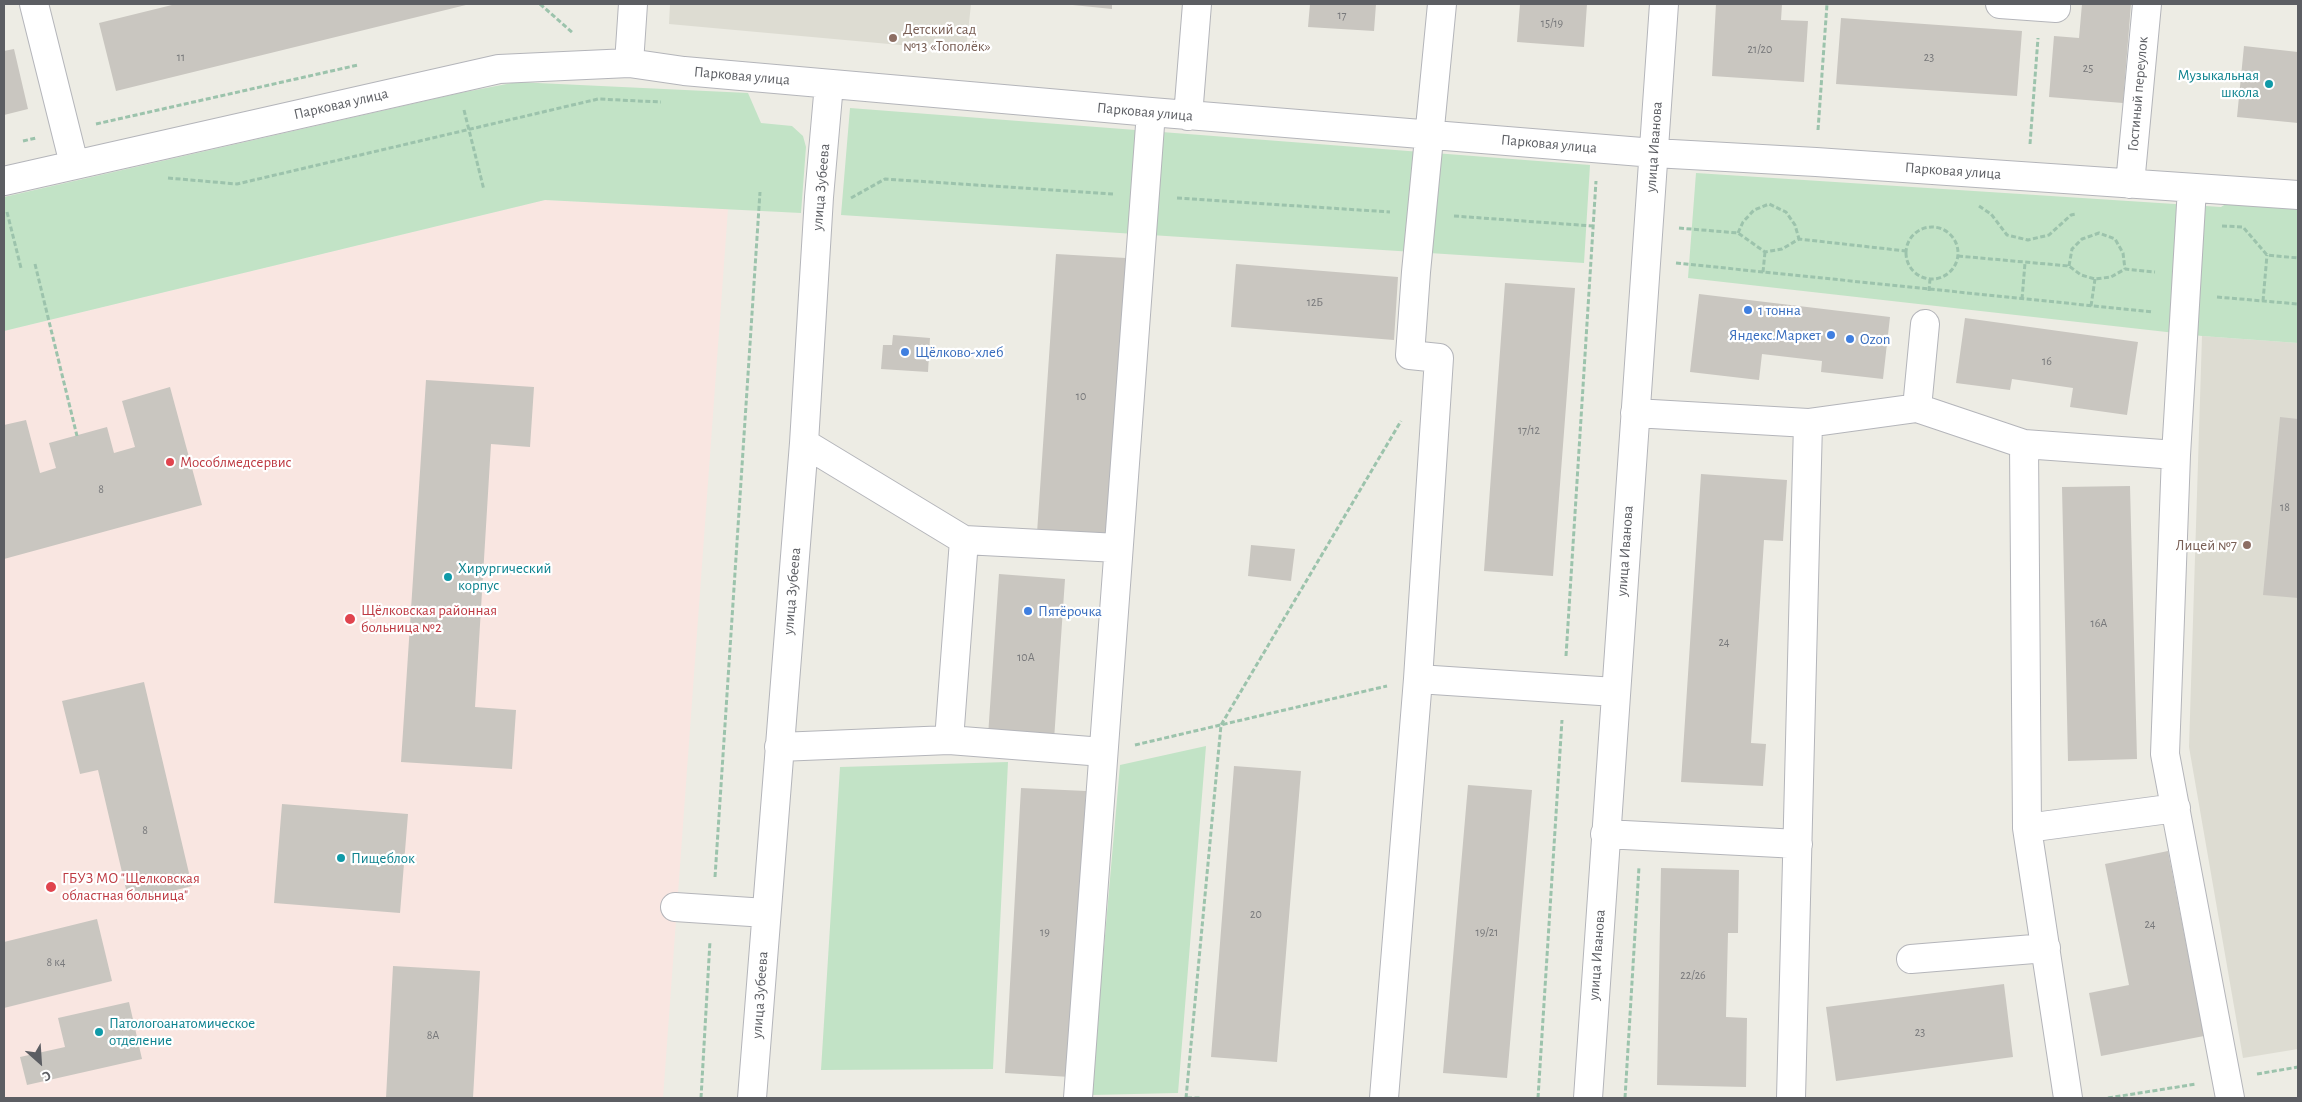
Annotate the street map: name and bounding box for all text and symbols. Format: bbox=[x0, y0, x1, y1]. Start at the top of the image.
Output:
house number: 17 bbox=[1337, 8, 1347, 22]
house number: 15/19 bbox=[1541, 16, 1563, 30]
place label: Детский сад №13 «Тополёк» bbox=[903, 20, 991, 55]
marker: Детский сад №13 «Тополёк» bbox=[887, 32, 899, 44]
street label: Гостиный переулок bbox=[2124, 36, 2152, 152]
house number: 21/20 bbox=[1748, 42, 1772, 56]
house number: 11 bbox=[177, 50, 185, 64]
house number: 23 bbox=[1924, 50, 1934, 64]
house number: 25 bbox=[2083, 61, 2093, 75]
street label: Парковая улица bbox=[693, 63, 791, 89]
place label: Музыкальная школа bbox=[2177, 66, 2259, 101]
marker: Музыкальная школа bbox=[2263, 78, 2275, 90]
street label: Парковая улица bbox=[292, 84, 390, 124]
street label: Парковая улица bbox=[1096, 99, 1194, 125]
street label: улица Иванова bbox=[1642, 101, 1666, 193]
street label: Парковая улица bbox=[1500, 131, 1598, 157]
street label: улица Зубеева bbox=[808, 143, 834, 231]
street label: Парковая улица bbox=[1904, 159, 2002, 183]
house number: 12Б bbox=[1307, 295, 1323, 309]
place label: 1 тонна bbox=[1758, 301, 1801, 319]
marker: 1 тонна bbox=[1742, 304, 1754, 316]
place label: Яндекс.Маркет bbox=[1729, 326, 1821, 344]
marker: Яндекс.Маркет bbox=[1825, 329, 1837, 341]
place label: Ozon bbox=[1860, 330, 1890, 348]
marker: Ozon bbox=[1844, 333, 1856, 345]
place label: Щёлково-хлеб bbox=[915, 343, 1003, 361]
marker: Щёлково-хлеб bbox=[899, 346, 911, 358]
house number: 16 bbox=[2042, 354, 2052, 368]
house number: 10 bbox=[1076, 389, 1086, 403]
house number: 17/12 bbox=[1518, 423, 1540, 437]
place label: Мособлмедсервис bbox=[180, 453, 292, 471]
marker: Мособлмедсервис bbox=[164, 456, 176, 468]
house number: 8 bbox=[98, 482, 104, 496]
house number: 18 bbox=[2280, 500, 2290, 514]
street label: улица Иванова bbox=[1613, 505, 1637, 597]
place label: Лицей №7 bbox=[2176, 536, 2237, 554]
marker: Лицей №7 bbox=[2241, 539, 2253, 551]
street label: улица Зубеева bbox=[779, 547, 805, 635]
place label: Хирургический корпус bbox=[458, 559, 551, 594]
marker: Хирургический корпус bbox=[442, 571, 454, 583]
place label: Щёлковская районная больница №2 bbox=[361, 601, 497, 636]
place label: Пятёрочка bbox=[1038, 602, 1102, 620]
marker: Пятёрочка bbox=[1022, 605, 1034, 617]
marker: Щёлковская районная больница №2 bbox=[343, 612, 357, 626]
house number: 16А bbox=[2091, 616, 2107, 630]
house number: 24 bbox=[1718, 635, 1730, 649]
house number: 10А bbox=[1017, 650, 1035, 664]
house number: 8 bbox=[142, 823, 148, 837]
place label: Пищеблок bbox=[351, 849, 415, 867]
marker: Пищеблок bbox=[335, 852, 347, 864]
place label: ГБУЗ МО "Щелковская областная больница" bbox=[62, 869, 200, 904]
marker: ГБУЗ МО "Щелковская областная больница" bbox=[44, 880, 58, 894]
house number: 20 bbox=[1250, 907, 1262, 921]
street label: улица Иванова bbox=[1585, 909, 1609, 1001]
house number: 24 bbox=[2144, 917, 2156, 931]
house number: 19 bbox=[1040, 925, 1050, 939]
house number: 19/21 bbox=[1476, 925, 1498, 939]
street label: улица Зубеева bbox=[748, 951, 772, 1039]
house number: 8 к4 bbox=[47, 955, 65, 969]
house number: 22/26 bbox=[1680, 968, 1706, 982]
place label: Патологоанатомическое отделение bbox=[109, 1014, 255, 1049]
house number: 23 bbox=[1915, 1025, 1925, 1039]
marker: Патологоанатомическое отделение bbox=[93, 1026, 105, 1038]
house number: 8А bbox=[427, 1028, 439, 1042]
north arrow bbox=[15, 1037, 65, 1087]
text: С bbox=[40, 1067, 53, 1083]

